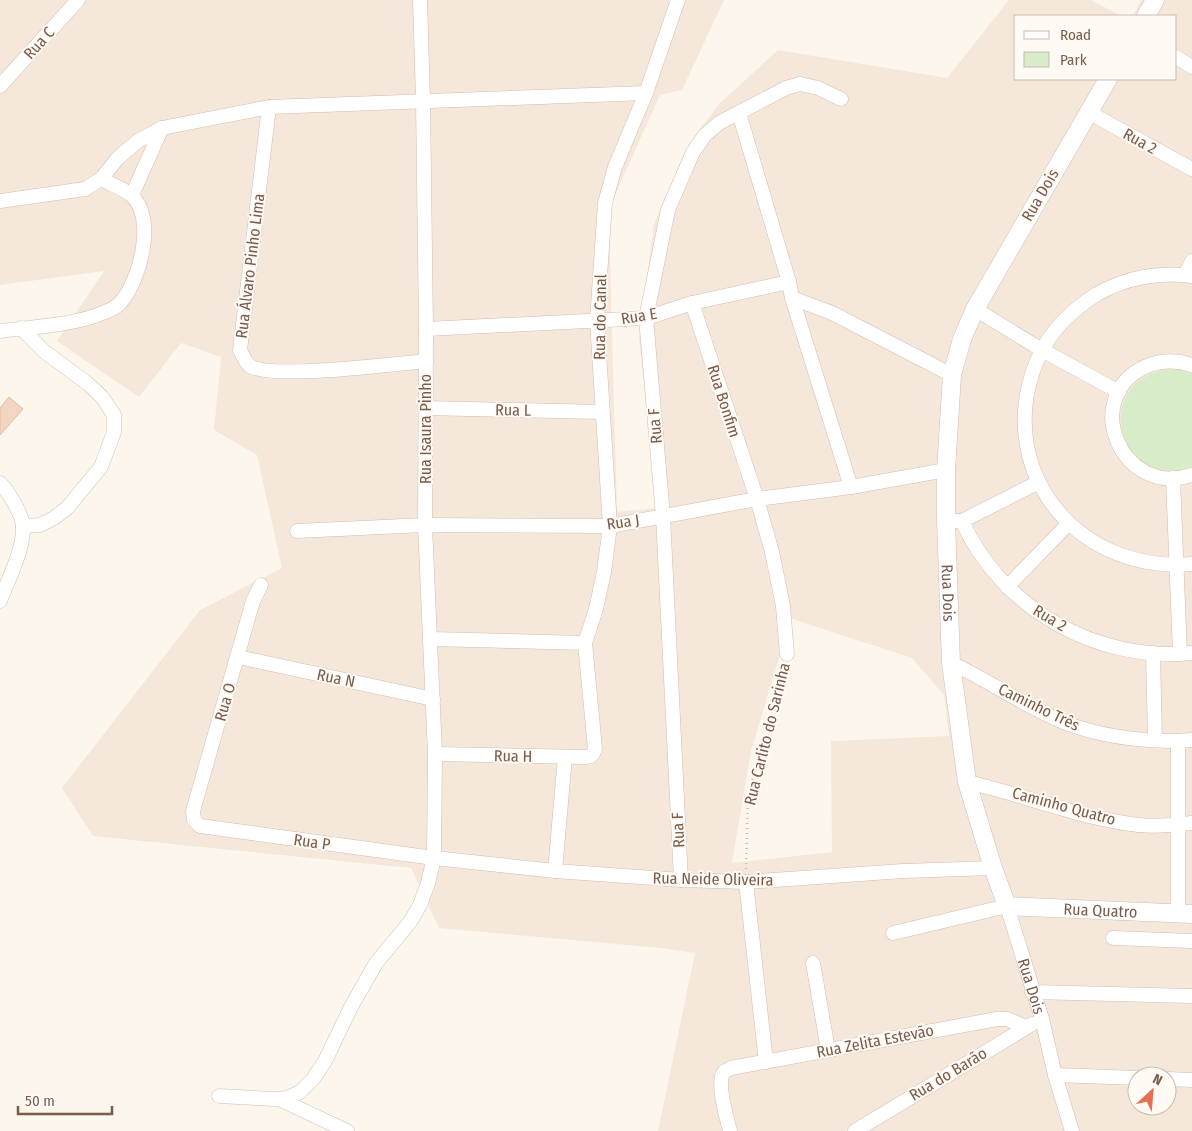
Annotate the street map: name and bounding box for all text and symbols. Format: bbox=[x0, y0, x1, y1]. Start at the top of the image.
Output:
legend bbox=[1014, 15, 1177, 80]
street label: Rua C bbox=[20, 23, 58, 63]
text: Road bbox=[1060, 26, 1091, 44]
text: Park bbox=[1060, 51, 1087, 69]
street label: Rua 2 bbox=[1120, 124, 1160, 158]
street label: Rua Dois bbox=[1017, 165, 1063, 225]
street label: Rua Álvaro Pinho Lima bbox=[232, 192, 268, 340]
street label: Rua do Canal bbox=[590, 274, 610, 360]
street label: Rua E bbox=[620, 304, 658, 328]
street label: Rua Bonfim bbox=[703, 362, 745, 440]
street label: Rua Isaura Pinho bbox=[416, 374, 435, 484]
street label: Rua L bbox=[495, 400, 531, 420]
street label: Rua F bbox=[644, 407, 666, 445]
street label: Rua J bbox=[605, 510, 641, 534]
street label: Rua Dois bbox=[938, 564, 959, 622]
street label: Rua 2 bbox=[1030, 601, 1070, 635]
street label: Rua Carlito do Sarinha bbox=[740, 661, 794, 807]
street label: Rua N bbox=[315, 665, 357, 691]
street label: Caminho Três bbox=[995, 679, 1083, 735]
street label: Rua O bbox=[211, 681, 239, 723]
street label: Rua H bbox=[494, 746, 532, 766]
street label: Caminho Quatro bbox=[1010, 783, 1118, 829]
street label: Rua F bbox=[668, 812, 688, 848]
street label: Rua P bbox=[292, 830, 332, 854]
street label: Rua Neide Oliveira bbox=[652, 868, 774, 890]
street label: Rua Quatro bbox=[1063, 899, 1138, 921]
street label: Rua Dois bbox=[1014, 956, 1049, 1016]
street label: Rua Zelita Estevão bbox=[815, 1020, 935, 1062]
street label: Rua do Barão bbox=[906, 1043, 990, 1105]
north arrow bbox=[1127, 1066, 1177, 1116]
text: N bbox=[1150, 1070, 1165, 1089]
scale bar bbox=[18, 1084, 111, 1116]
text: 50 m bbox=[25, 1092, 55, 1110]

